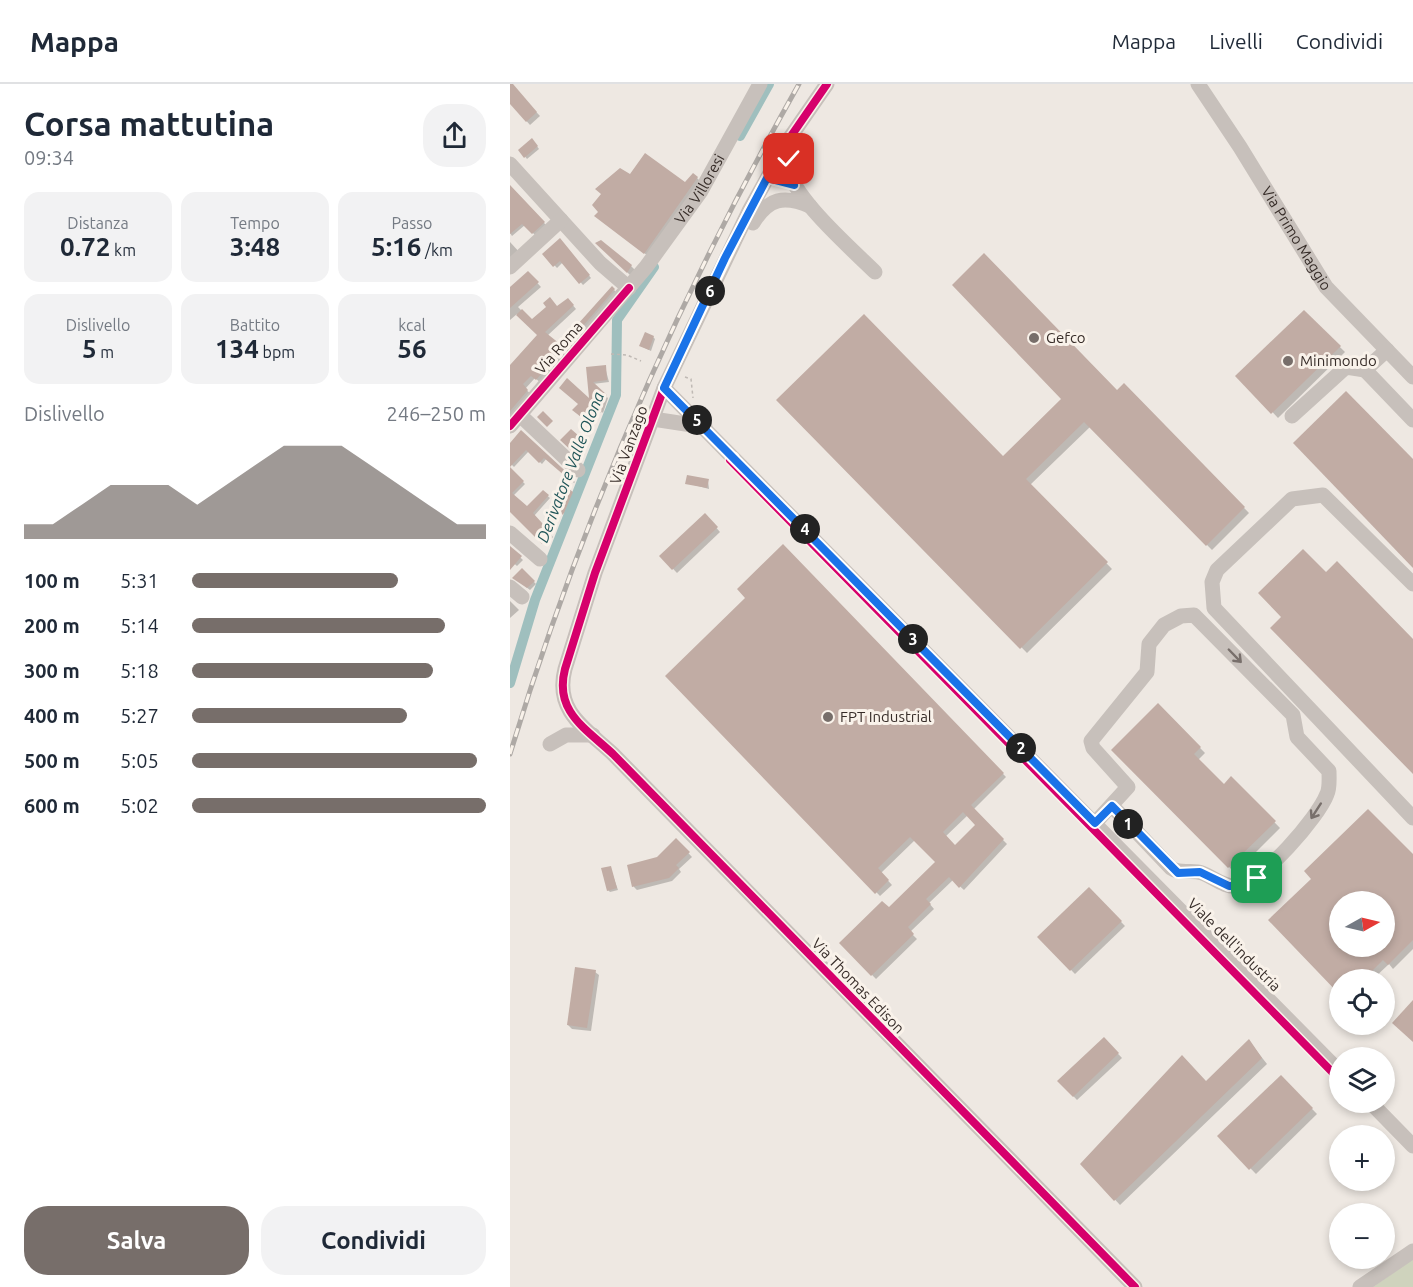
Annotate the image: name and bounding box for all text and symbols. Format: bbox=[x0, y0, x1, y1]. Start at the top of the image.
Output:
text: Mappa bbox=[30, 26, 119, 57]
text: Mappa bbox=[1112, 29, 1176, 53]
text: Livelli bbox=[1209, 29, 1263, 53]
text: Condividi bbox=[1296, 29, 1383, 53]
button: share bbox=[423, 104, 486, 167]
text: Corsa mattutina bbox=[24, 105, 274, 142]
pin bbox=[763, 133, 814, 184]
icon: check bbox=[772, 142, 805, 175]
text: 09:34 bbox=[24, 146, 74, 169]
street label: Via Villoresi bbox=[671, 151, 728, 227]
street label: Via Primo Maggio bbox=[1258, 183, 1335, 293]
text: Distanza bbox=[67, 214, 129, 232]
text: Tempo bbox=[230, 214, 280, 232]
text: Passo bbox=[392, 214, 432, 232]
text: 0.72 bbox=[60, 232, 110, 261]
text: 3:48 bbox=[230, 232, 280, 261]
text: 5:16 bbox=[371, 232, 421, 261]
text: km bbox=[110, 241, 136, 259]
text: /km bbox=[421, 241, 453, 259]
pin: 6 bbox=[695, 276, 725, 306]
text: 6 bbox=[705, 282, 715, 300]
text: Dislivello bbox=[66, 316, 130, 334]
text: Battito bbox=[230, 316, 280, 334]
text: kcal bbox=[398, 316, 426, 334]
street label: Via Roma bbox=[531, 318, 586, 377]
place label: Gefco bbox=[1046, 329, 1086, 346]
marker: Gefco bbox=[1027, 331, 1041, 345]
text: 5 bbox=[82, 334, 97, 363]
text: 134 bbox=[215, 334, 259, 363]
text: 56 bbox=[397, 334, 427, 363]
text: m bbox=[97, 343, 114, 361]
text: bpm bbox=[259, 343, 295, 361]
place label: Minimondo bbox=[1300, 352, 1377, 369]
marker: Minimondo bbox=[1281, 354, 1295, 368]
water label: Derivatore Valle Olona bbox=[533, 389, 607, 545]
text: Dislivello bbox=[24, 402, 105, 425]
text: 246–250 m bbox=[387, 402, 486, 425]
street label: Via Vanzago bbox=[606, 403, 651, 486]
pin: 5 bbox=[682, 405, 712, 435]
text: 5 bbox=[692, 411, 702, 429]
pin: 4 bbox=[790, 514, 820, 544]
text: 4 bbox=[800, 520, 810, 538]
text: 100 m bbox=[24, 569, 80, 592]
text: 5:31 bbox=[120, 569, 159, 592]
text: 200 m bbox=[24, 614, 80, 637]
text: 5:14 bbox=[120, 614, 159, 637]
pin: 3 bbox=[898, 624, 928, 654]
text: 3 bbox=[908, 630, 918, 648]
one-way arrow bbox=[1228, 648, 1243, 663]
text: 300 m bbox=[24, 659, 80, 682]
text: 5:18 bbox=[120, 659, 159, 682]
text: 400 m bbox=[24, 704, 80, 727]
text: 5:27 bbox=[120, 704, 159, 727]
place label: FPT Industrial bbox=[840, 708, 932, 725]
marker: FPT Industrial bbox=[821, 710, 835, 724]
pin: 2 bbox=[1006, 733, 1036, 763]
text: 2 bbox=[1016, 739, 1026, 757]
text: 500 m bbox=[24, 749, 80, 772]
text: 5:05 bbox=[120, 749, 159, 772]
text: 600 m bbox=[24, 794, 80, 817]
text: 5:02 bbox=[120, 794, 159, 817]
one-way arrow bbox=[1310, 802, 1322, 819]
pin: 1 bbox=[1113, 809, 1143, 839]
text: 1 bbox=[1123, 815, 1133, 833]
pin bbox=[1231, 852, 1282, 903]
icon: arrive bbox=[1240, 861, 1273, 894]
north arrow bbox=[1329, 891, 1395, 957]
map controls bbox=[1329, 891, 1395, 1269]
street label: Viale dell'industria bbox=[1184, 895, 1284, 995]
street label: Via Thomas Edison bbox=[809, 935, 908, 1037]
button: locate bbox=[1329, 969, 1395, 1035]
button: layers bbox=[1329, 1047, 1395, 1113]
button: + bbox=[1329, 1125, 1395, 1191]
button: − bbox=[1329, 1203, 1395, 1269]
button: Salva bbox=[24, 1206, 249, 1275]
button: Condividi bbox=[261, 1206, 486, 1275]

